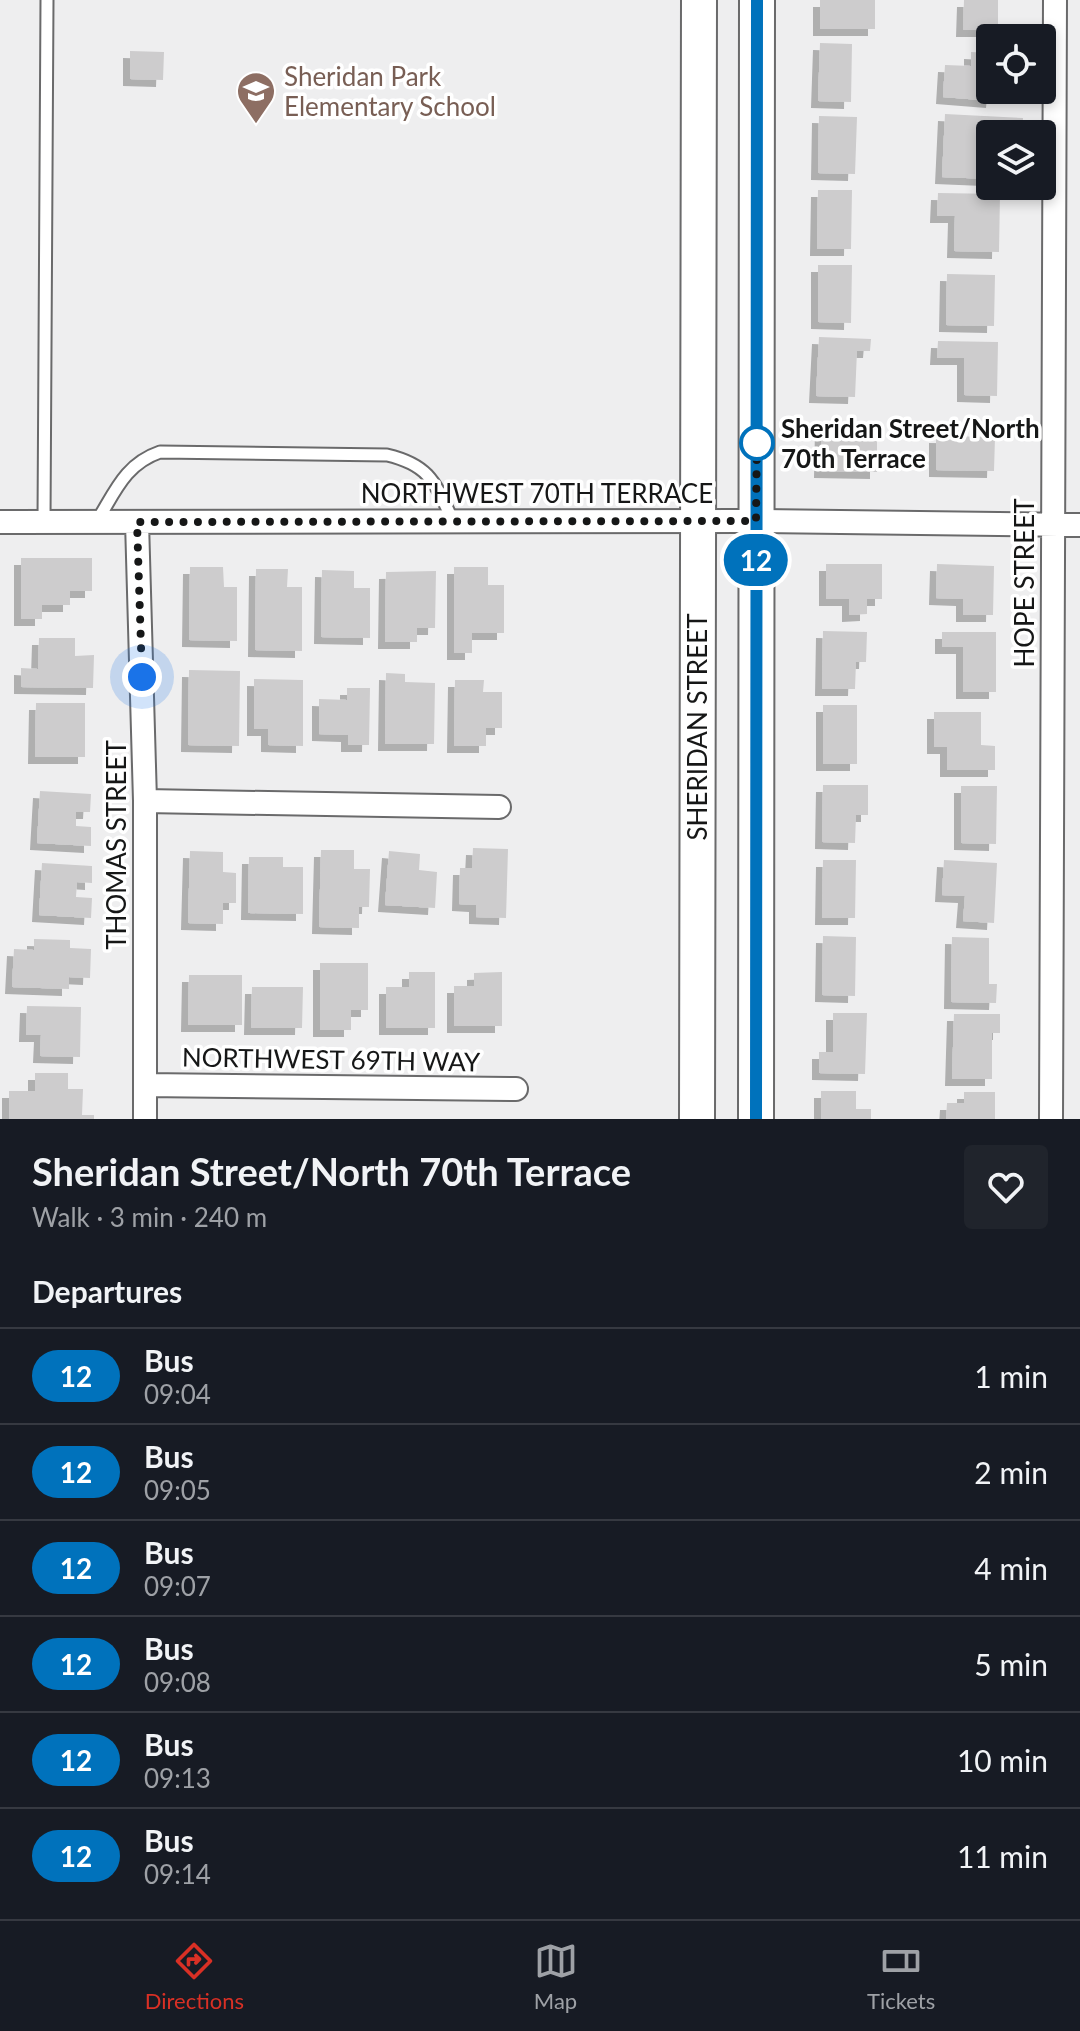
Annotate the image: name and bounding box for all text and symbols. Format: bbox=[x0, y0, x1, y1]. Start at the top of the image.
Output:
map controls bbox=[976, 24, 1056, 200]
button: locate bbox=[976, 24, 1056, 104]
place label: Sheridan Park Elementary School bbox=[284, 60, 496, 122]
school or university icon: Sheridan Park Elementary School bbox=[235, 70, 277, 125]
button: layers bbox=[976, 120, 1056, 200]
place label: Sheridan Street/North 70th Terrace bbox=[781, 412, 1040, 474]
marker: Sheridan Street/North 70th Terrace bbox=[740, 426, 774, 460]
street label: NORTHWEST 70TH TERRACE bbox=[361, 477, 713, 509]
street label: HOPE STREET bbox=[1008, 498, 1040, 668]
line badge: 12 bbox=[720, 534, 792, 586]
text: 12 bbox=[740, 543, 772, 577]
street label: SHERIDAN STREET bbox=[681, 613, 713, 841]
your location bbox=[122, 657, 162, 697]
street label: THOMAS STREET bbox=[100, 740, 132, 950]
street label: NORTHWEST 69TH WAY bbox=[182, 1040, 481, 1078]
button: heart bbox=[964, 1145, 1048, 1229]
text: Sheridan Street/North 70th Terrace bbox=[32, 1148, 631, 1194]
text: Walk · 3 min · 240 m bbox=[32, 1201, 267, 1233]
text: Departures bbox=[32, 1273, 182, 1309]
text: Bus bbox=[144, 1342, 194, 1378]
text: 1 min bbox=[974, 1358, 1048, 1394]
text: 12 bbox=[60, 1359, 92, 1393]
text: 09:04 bbox=[144, 1378, 211, 1410]
text: Bus bbox=[144, 1438, 194, 1474]
text: 2 min bbox=[974, 1454, 1048, 1490]
text: 12 bbox=[60, 1455, 92, 1489]
text: 09:05 bbox=[144, 1474, 211, 1506]
text: Bus bbox=[144, 1534, 194, 1570]
text: 4 min bbox=[974, 1550, 1048, 1586]
text: 12 bbox=[60, 1551, 92, 1585]
text: 09:07 bbox=[144, 1570, 211, 1602]
text: Bus bbox=[144, 1630, 194, 1666]
text: 5 min bbox=[974, 1646, 1048, 1682]
text: 12 bbox=[60, 1647, 92, 1681]
text: 09:08 bbox=[144, 1666, 211, 1698]
text: Bus bbox=[144, 1726, 194, 1762]
text: 10 min bbox=[957, 1742, 1048, 1778]
text: 12 bbox=[60, 1743, 92, 1777]
text: 09:13 bbox=[144, 1762, 211, 1794]
text: Bus bbox=[144, 1822, 194, 1858]
text: 11 min bbox=[957, 1838, 1048, 1874]
text: 12 bbox=[60, 1839, 92, 1873]
text: 09:14 bbox=[144, 1858, 211, 1890]
tab: Directions bbox=[145, 1939, 244, 2014]
tab: Map bbox=[534, 1939, 578, 2014]
tab: Tickets bbox=[867, 1939, 935, 2014]

